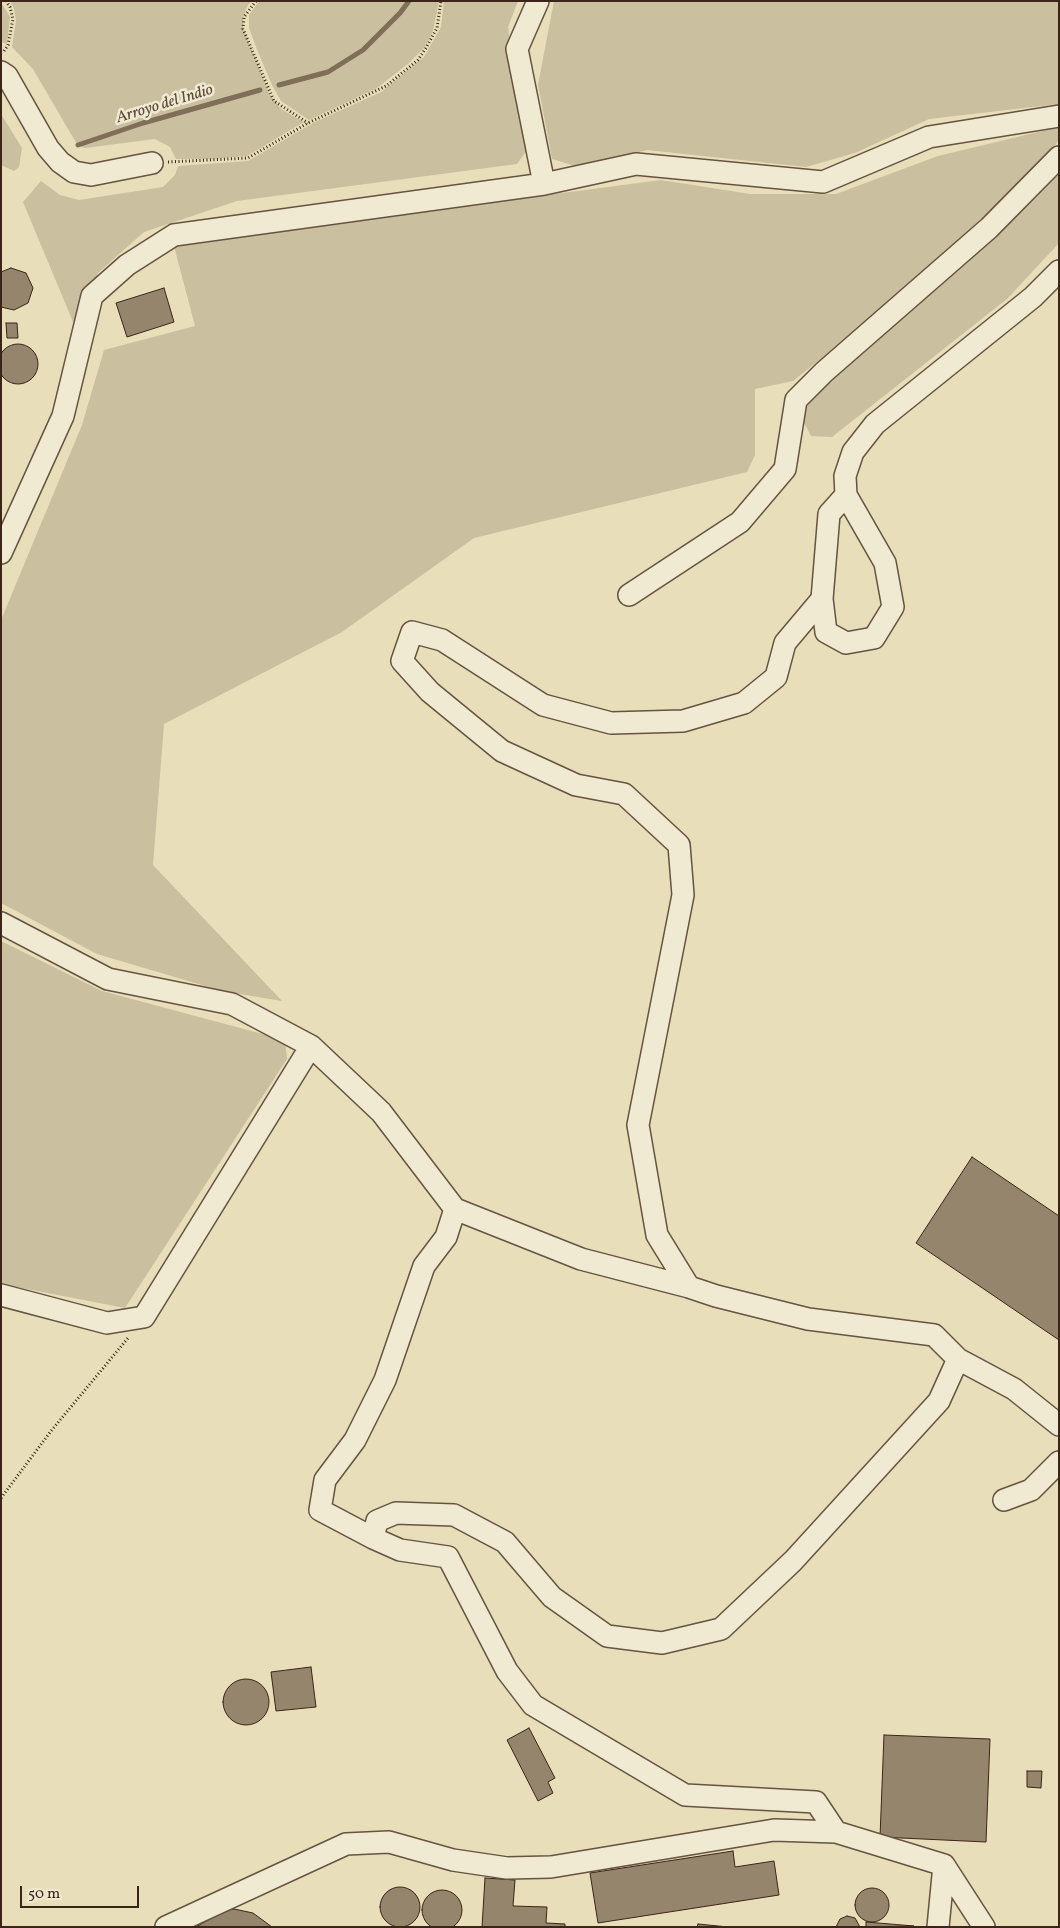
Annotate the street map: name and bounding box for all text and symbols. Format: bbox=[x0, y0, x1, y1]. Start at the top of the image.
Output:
water label: Arroyo del Indio bbox=[114, 81, 216, 129]
scale bar bbox=[22, 1876, 141, 1908]
text: 50 m bbox=[28, 1884, 60, 1905]

